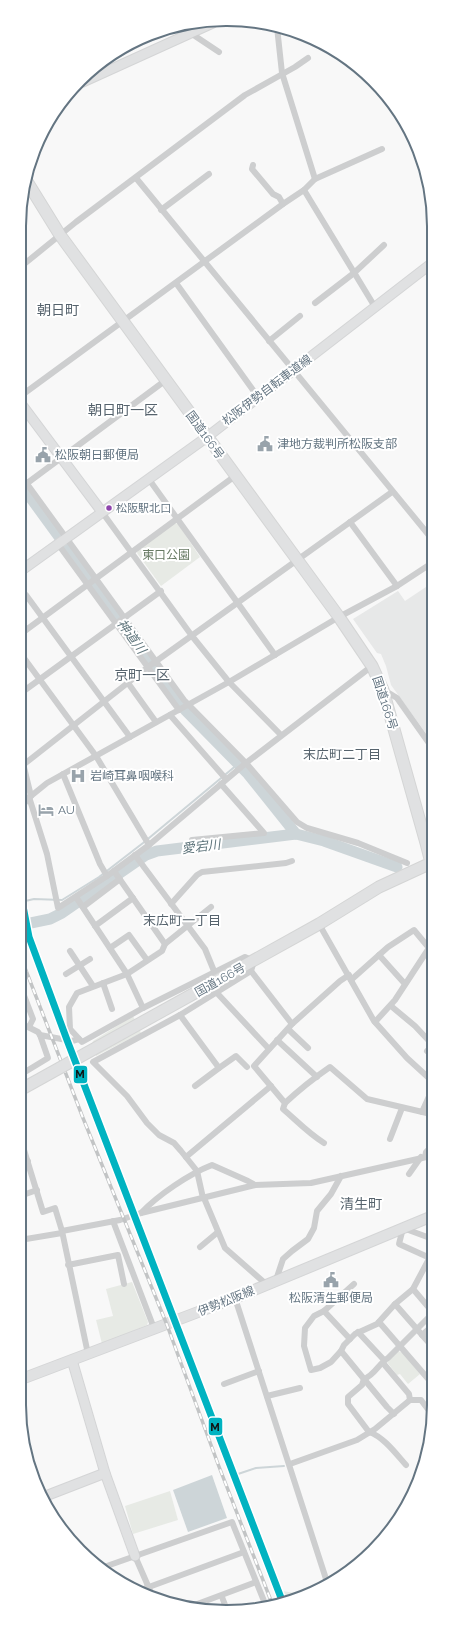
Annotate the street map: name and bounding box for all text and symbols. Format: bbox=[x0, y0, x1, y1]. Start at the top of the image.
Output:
district label: 朝日町 bbox=[37, 302, 79, 318]
street label: 松阪伊勢自転車道線 bbox=[220, 352, 314, 428]
district label: 朝日町一区 bbox=[88, 402, 158, 418]
street label: 国道166号 bbox=[183, 408, 227, 462]
public building icon: 津地方裁判所松阪支部 bbox=[256, 435, 274, 453]
place label: 津地方裁判所松阪支部 bbox=[277, 437, 397, 451]
public building icon: 松阪朝日郵便局 bbox=[34, 446, 52, 464]
place label: 松阪朝日郵便局 bbox=[55, 448, 139, 462]
place label: 松阪駅北口 bbox=[116, 502, 171, 515]
marker: 松阪駅北口 bbox=[104, 503, 114, 513]
park label: 東口公園 bbox=[142, 548, 190, 562]
water label: 神道川 bbox=[114, 616, 150, 658]
district label: 京町一区 bbox=[114, 667, 170, 683]
street label: 国道166号 bbox=[370, 674, 400, 732]
district label: 末広町二丁目 bbox=[303, 747, 381, 762]
hospital icon: 岩崎耳鼻咽喉科 bbox=[69, 767, 87, 785]
place label: 岩崎耳鼻咽喉科 bbox=[90, 769, 174, 783]
hotel icon: AU bbox=[37, 801, 55, 819]
place label: AU bbox=[58, 803, 75, 817]
water label: 愛宕川 bbox=[181, 836, 223, 856]
district label: 末広町一丁目 bbox=[143, 913, 221, 928]
street label: 国道166号 bbox=[192, 960, 248, 1000]
line badge: M bbox=[73, 1065, 88, 1084]
text: M bbox=[75, 1068, 85, 1081]
district label: 清生町 bbox=[340, 1196, 382, 1212]
public building icon: 松阪清生郵便局 bbox=[322, 1271, 340, 1289]
street label: 伊勢松阪線 bbox=[196, 1283, 256, 1319]
place label: 松阪清生郵便局 bbox=[289, 1291, 373, 1305]
line badge: M bbox=[208, 1417, 223, 1436]
text: M bbox=[210, 1421, 220, 1434]

